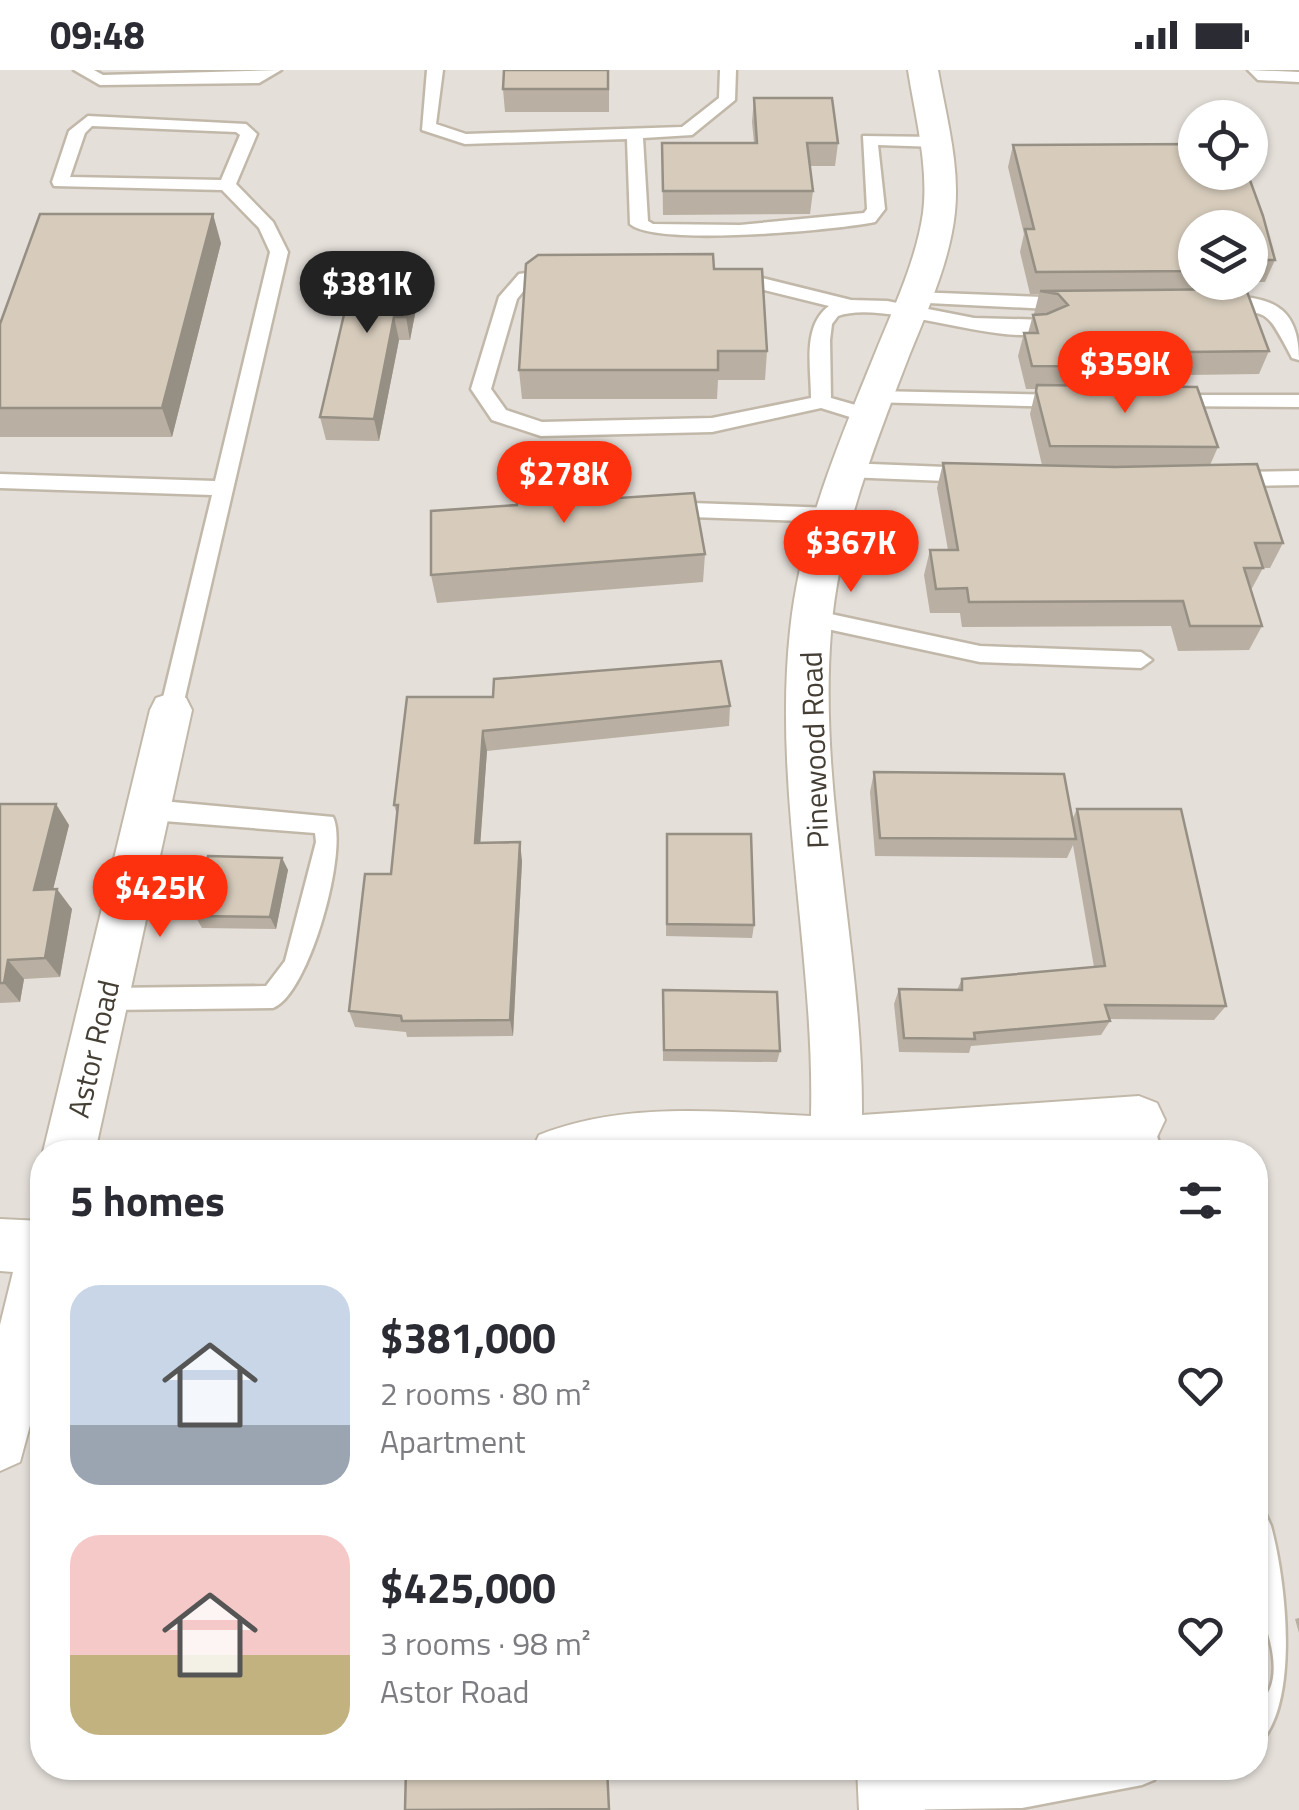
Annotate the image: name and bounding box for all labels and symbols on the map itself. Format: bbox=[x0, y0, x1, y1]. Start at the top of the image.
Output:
pin: $381K bbox=[297, 251, 437, 336]
pin: $359K bbox=[1055, 331, 1195, 416]
pin: $278K bbox=[494, 441, 634, 526]
pin: $367K bbox=[781, 510, 921, 595]
street label: Pinewood Road bbox=[788, 651, 840, 849]
pin: $425K bbox=[90, 855, 230, 940]
street label: Astor Road bbox=[55, 975, 131, 1122]

